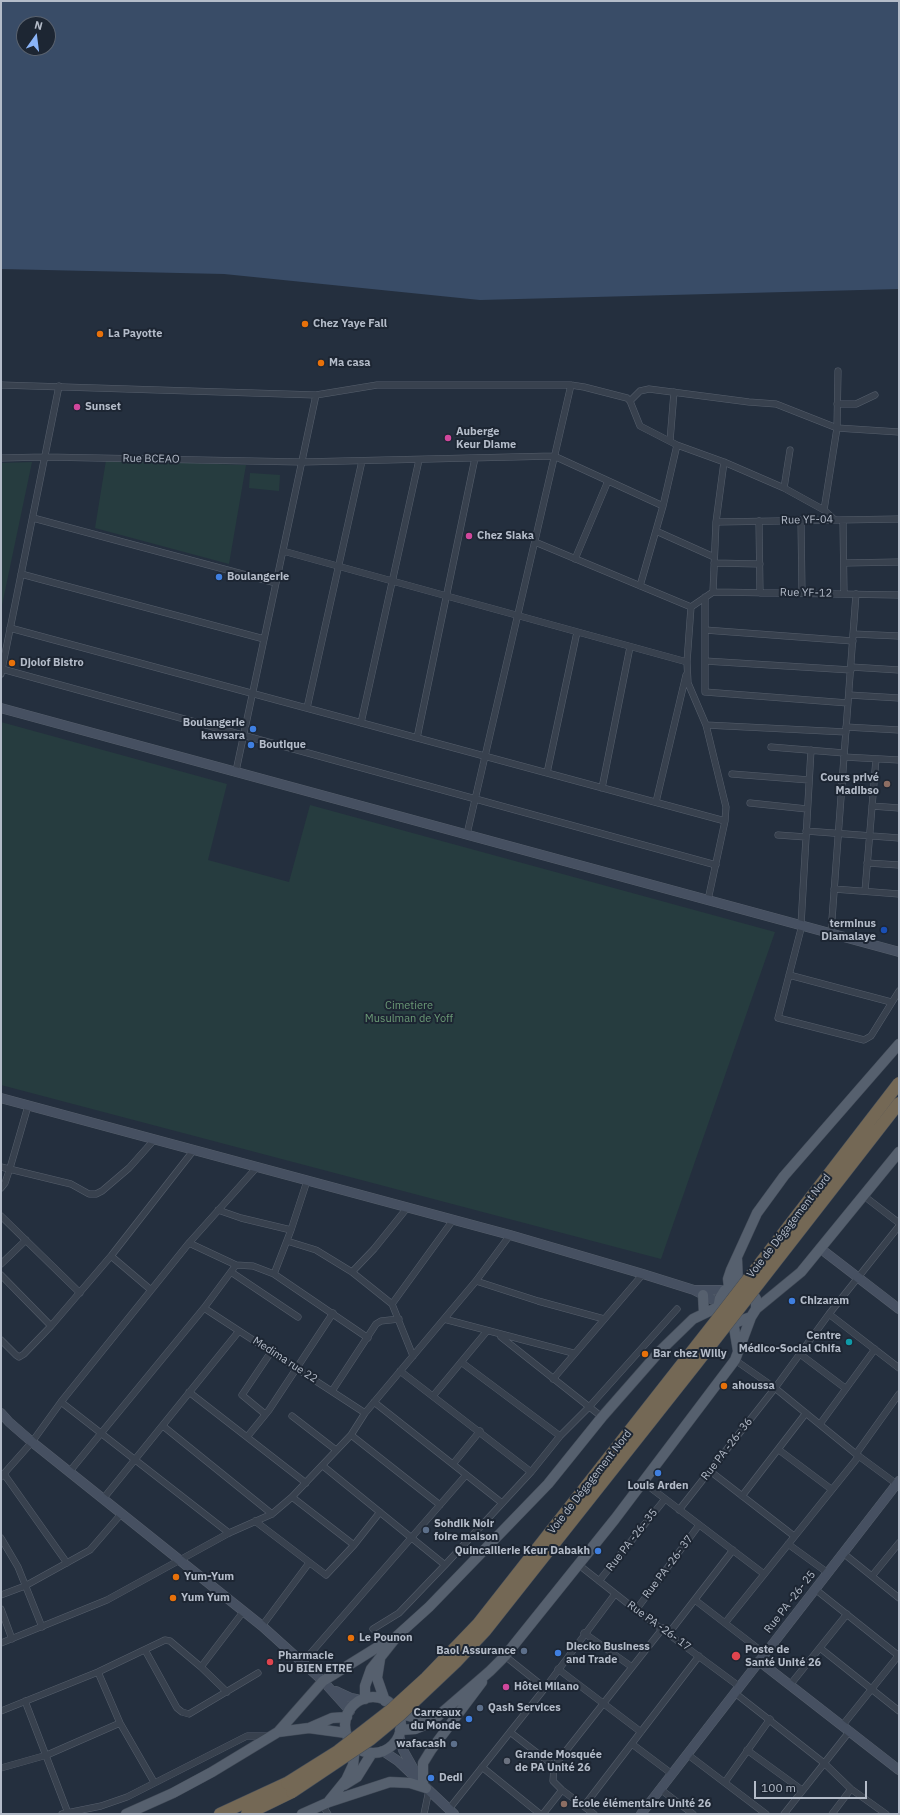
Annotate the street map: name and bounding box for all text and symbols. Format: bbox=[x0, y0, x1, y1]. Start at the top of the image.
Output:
north arrow bbox=[16, 16, 56, 56]
text: N bbox=[33, 18, 44, 33]
place label: Chez Yaye Fall bbox=[313, 317, 387, 331]
marker: Chez Yaye Fall bbox=[300, 319, 310, 329]
place label: La Payotte bbox=[108, 327, 162, 341]
marker: La Payotte bbox=[95, 329, 105, 339]
place label: Ma casa bbox=[329, 356, 371, 370]
marker: Ma casa bbox=[316, 358, 326, 368]
place label: Sunset bbox=[85, 400, 121, 414]
marker: Sunset bbox=[72, 402, 82, 412]
place label: Auberge Keur Diame bbox=[456, 425, 516, 451]
marker: Auberge Keur Diame bbox=[443, 433, 453, 443]
street label: Rue BCEAO bbox=[122, 452, 180, 466]
street label: Rue YF-04 bbox=[781, 513, 833, 527]
place label: Chez Siaka bbox=[477, 529, 534, 543]
marker: Chez Siaka bbox=[464, 531, 474, 541]
place label: Boulangerie bbox=[227, 570, 289, 584]
marker: Boulangerie bbox=[214, 572, 224, 582]
street label: Rue YF-12 bbox=[780, 586, 832, 600]
place label: Djolof Bistro bbox=[20, 656, 84, 670]
marker: Djolof Bistro bbox=[7, 658, 17, 668]
place label: Boulangerie kawsara bbox=[183, 716, 245, 742]
marker: Boulangerie kawsara bbox=[248, 724, 258, 734]
place label: Boutique bbox=[259, 738, 306, 752]
marker: Boutique bbox=[246, 740, 256, 750]
place label: Cours privé Madibso bbox=[820, 771, 879, 797]
marker: Cours privé Madibso bbox=[882, 779, 892, 789]
place label: terminus Diamalaye bbox=[821, 917, 876, 943]
marker: terminus Diamalaye bbox=[879, 925, 889, 935]
park label: Cimetiere Musulman de Yoff bbox=[365, 999, 453, 1025]
street label: Voie de Dégagement Nord bbox=[744, 1171, 834, 1281]
place label: Chizaram bbox=[800, 1294, 849, 1308]
marker: Chizaram bbox=[787, 1296, 797, 1306]
place label: Centre Médico-Social Chifa bbox=[739, 1329, 841, 1355]
street label: Medima rue 22 bbox=[250, 1334, 320, 1386]
marker: Centre Médico-Social Chifa bbox=[844, 1337, 854, 1347]
place label: Bar chez Willy bbox=[653, 1347, 727, 1361]
marker: Bar chez Willy bbox=[640, 1349, 650, 1359]
place label: ahoussa bbox=[732, 1379, 775, 1393]
marker: ahoussa bbox=[719, 1381, 729, 1391]
street label: Rue PA -26- 36 bbox=[699, 1415, 755, 1483]
street label: Voie de Dégagement Nord bbox=[545, 1427, 635, 1537]
marker: Louis Arden bbox=[653, 1468, 663, 1478]
place label: Louis Arden bbox=[627, 1479, 689, 1493]
street label: Rue PA -26- 35 bbox=[604, 1506, 660, 1574]
place label: Sohdik Noir foire maison bbox=[434, 1517, 498, 1543]
marker: Sohdik Noir foire maison bbox=[421, 1525, 431, 1535]
street label: Rue PA -26- 37 bbox=[640, 1533, 696, 1601]
place label: Quincaillerie Keur Dabakh bbox=[455, 1544, 590, 1558]
marker: Quincaillerie Keur Dabakh bbox=[593, 1546, 603, 1556]
street label: Rue PA -26- 25 bbox=[762, 1568, 818, 1636]
place label: Yum-Yum bbox=[184, 1570, 234, 1584]
marker: Yum-Yum bbox=[171, 1572, 181, 1582]
place label: Yum Yum bbox=[181, 1591, 230, 1605]
marker: Yum Yum bbox=[168, 1593, 178, 1603]
street label: Rue PA -26- 17 bbox=[625, 1598, 693, 1654]
place label: Le Pounon bbox=[359, 1631, 413, 1645]
marker: Le Pounon bbox=[346, 1633, 356, 1643]
place label: Diecko Business and Trade bbox=[566, 1640, 650, 1666]
place label: Poste de Santé Unité 26 bbox=[745, 1643, 821, 1669]
place label: Baol Assurance bbox=[436, 1644, 516, 1658]
marker: Baol Assurance bbox=[519, 1646, 529, 1656]
marker: Diecko Business and Trade bbox=[553, 1648, 563, 1658]
place label: Pharmacie DU BIEN ETRE bbox=[278, 1649, 352, 1675]
marker: Poste de Santé Unité 26 bbox=[730, 1650, 742, 1662]
marker: Pharmacie DU BIEN ETRE bbox=[265, 1657, 275, 1667]
place label: Hôtel Milano bbox=[514, 1680, 579, 1694]
marker: Hôtel Milano bbox=[501, 1682, 511, 1692]
place label: Qash Services bbox=[488, 1701, 561, 1715]
marker: Qash Services bbox=[475, 1703, 485, 1713]
place label: Carreaux du Monde bbox=[411, 1706, 461, 1732]
marker: Carreaux du Monde bbox=[464, 1714, 474, 1724]
place label: wafacash bbox=[396, 1737, 446, 1751]
marker: wafacash bbox=[449, 1739, 459, 1749]
place label: Grande Mosquée de PA Unité 26 bbox=[515, 1748, 602, 1774]
marker: Grande Mosquée de PA Unité 26 bbox=[502, 1756, 512, 1766]
place label: Dedi bbox=[439, 1771, 463, 1785]
marker: Dedi bbox=[426, 1773, 436, 1783]
scale bar bbox=[756, 1773, 869, 1799]
text: 100 m bbox=[761, 1780, 796, 1795]
place label: École élémentaire Unité 26 bbox=[572, 1797, 711, 1811]
marker: École élémentaire Unité 26 bbox=[559, 1799, 569, 1809]

